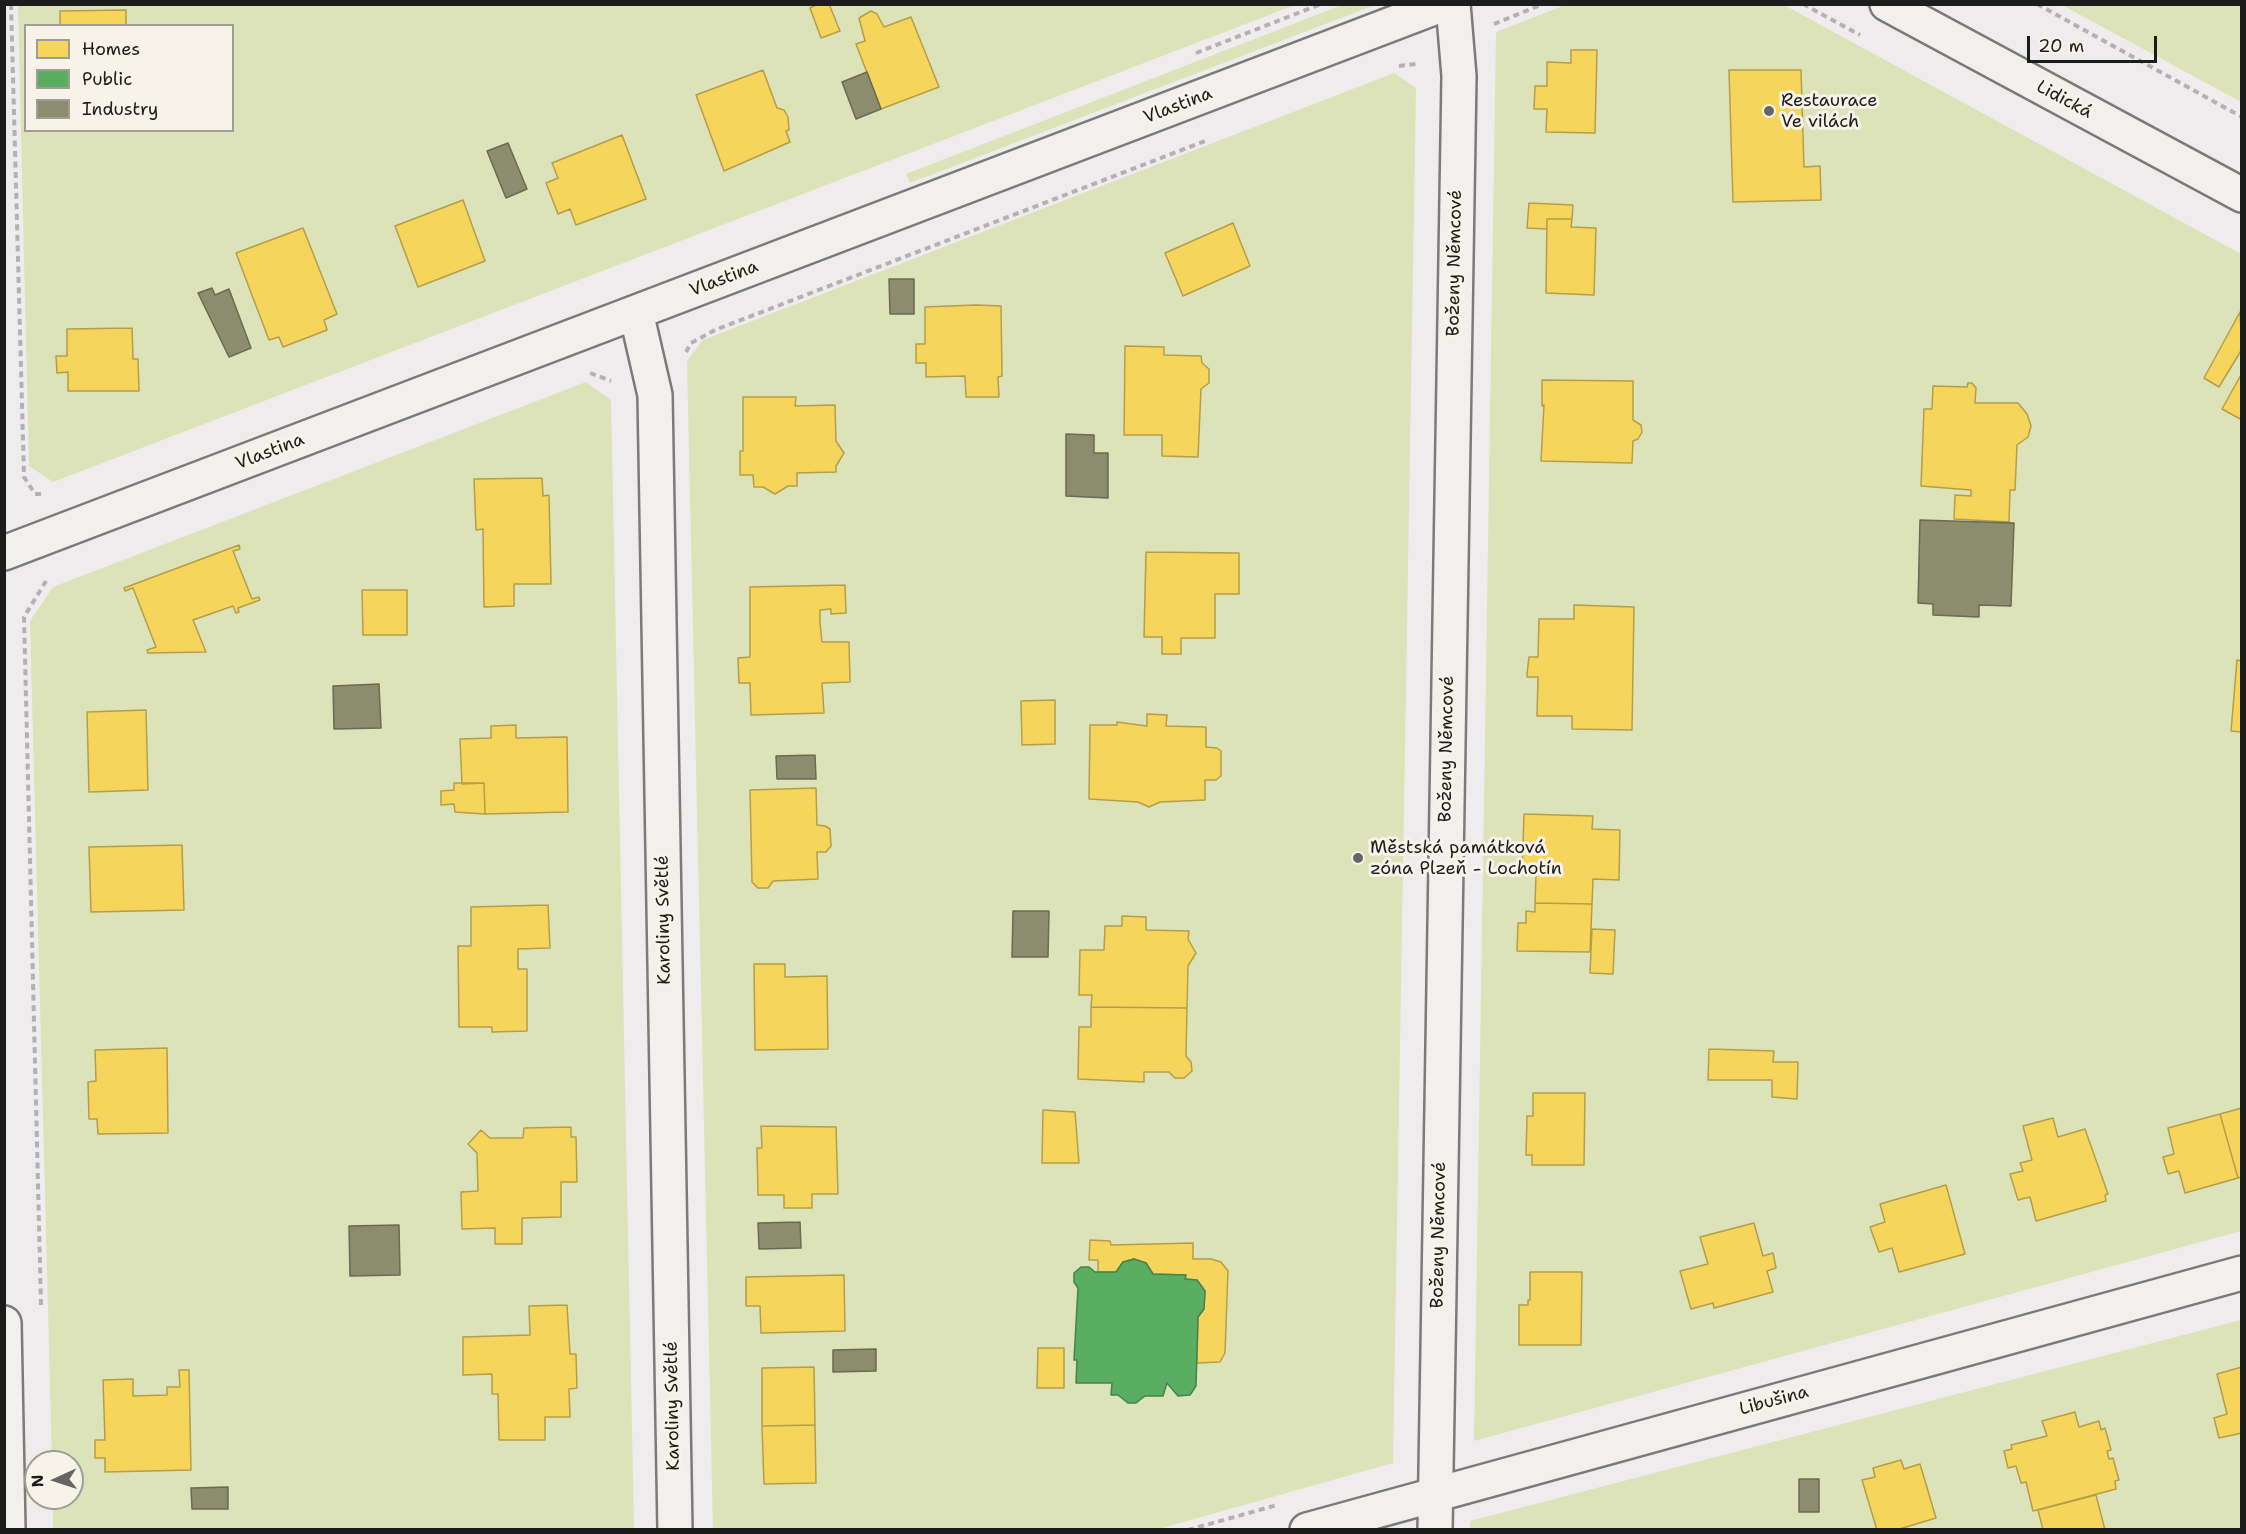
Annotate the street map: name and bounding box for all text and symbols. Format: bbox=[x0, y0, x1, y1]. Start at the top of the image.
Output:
legend bbox=[24, 24, 234, 132]
scale bar bbox=[2030, 24, 2160, 62]
text: 20 m bbox=[2038, 34, 2084, 58]
text: Homes bbox=[82, 37, 140, 61]
text: Public bbox=[82, 67, 132, 91]
street label: Lidická bbox=[2032, 76, 2096, 124]
street label: Vlastina bbox=[1141, 83, 1215, 129]
place label: Restaurace Ve vilách bbox=[1781, 90, 1877, 132]
text: Industry bbox=[82, 97, 158, 121]
marker: Restaurace Ve vilách bbox=[1762, 104, 1776, 118]
street label: Boženy Němcové bbox=[1443, 189, 1467, 337]
street label: Vlastina bbox=[687, 256, 761, 302]
street label: Vlastina bbox=[233, 429, 307, 475]
street label: Boženy Němcové bbox=[1435, 675, 1459, 823]
place label: Městská památková zóna Plzeň - Lochotín bbox=[1370, 837, 1562, 880]
marker: Městská památková zóna Plzeň - Lochotín bbox=[1351, 851, 1365, 865]
street label: Karoliny Světlé bbox=[652, 855, 676, 985]
street label: Boženy Němcové bbox=[1427, 1161, 1451, 1309]
street label: Karoliny Světlé bbox=[661, 1341, 685, 1471]
street label: Libušina bbox=[1737, 1381, 1811, 1421]
north arrow bbox=[24, 1450, 84, 1510]
text: N bbox=[27, 1474, 48, 1488]

